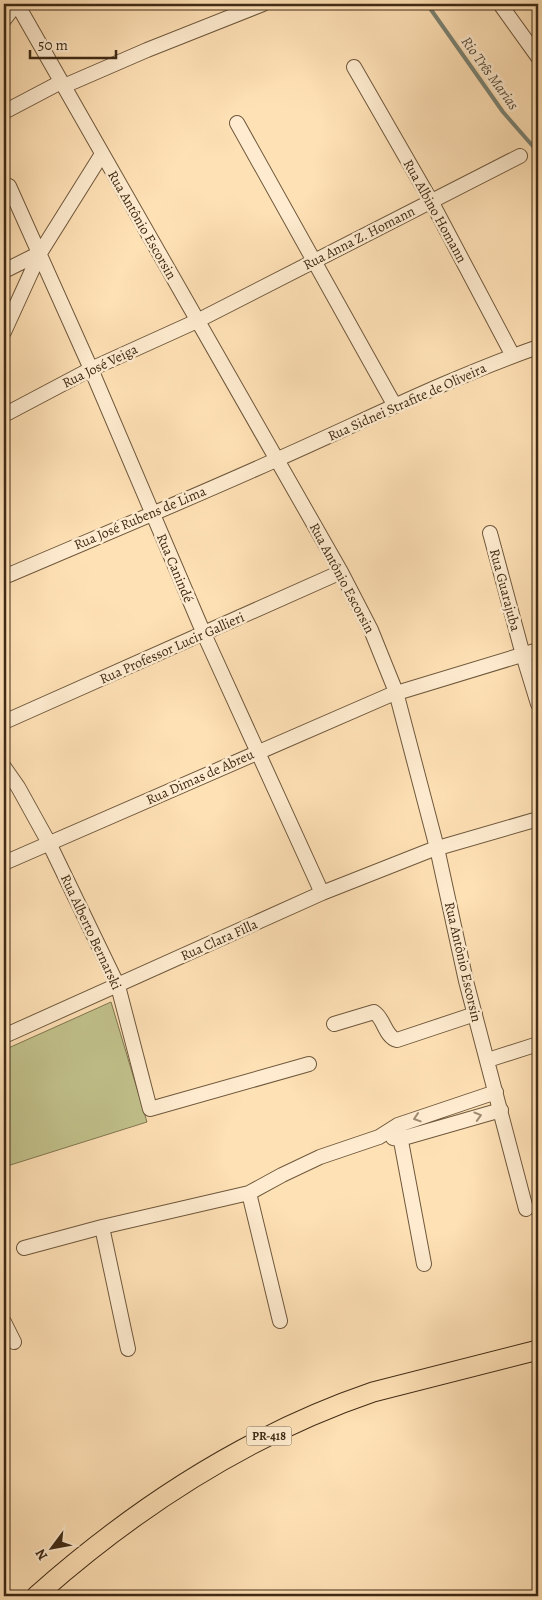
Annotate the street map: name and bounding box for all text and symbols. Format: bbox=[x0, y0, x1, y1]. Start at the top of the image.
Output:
scale bar bbox=[30, 28, 116, 60]
water label: Rio Três Marias bbox=[457, 32, 523, 114]
text: 50 m bbox=[38, 35, 68, 55]
street label: Rua Albino Homann bbox=[399, 156, 471, 266]
street label: Rua Antônio Escorsin bbox=[103, 167, 181, 283]
street label: Rua Anna Z. Homann bbox=[300, 201, 418, 274]
street label: Rua José Veiga bbox=[59, 339, 141, 392]
street label: Rua Sidnei Strafite de Oliveira bbox=[325, 358, 490, 446]
street label: Rua José Rubens de Lima bbox=[71, 481, 209, 554]
street label: Rua Antônio Escorsin bbox=[305, 519, 379, 637]
street label: Rua Canindé bbox=[152, 531, 198, 605]
street label: Rua Guarajuba bbox=[485, 547, 525, 634]
street label: Rua Professor Lucir Gallieri bbox=[97, 607, 247, 689]
street label: Rua Dimas de Abreu bbox=[143, 745, 257, 809]
street label: Rua Alberto Bernarski bbox=[56, 871, 126, 993]
street label: Rua Antônio Escorsin bbox=[440, 900, 486, 1024]
street label: Rua Clara Filla bbox=[177, 914, 261, 965]
one-way arrow bbox=[473, 1112, 481, 1122]
one-way arrow bbox=[413, 1113, 421, 1123]
road number: PR-418 bbox=[246, 1426, 292, 1445]
north arrow bbox=[28, 1522, 78, 1572]
text: N bbox=[31, 1545, 52, 1564]

